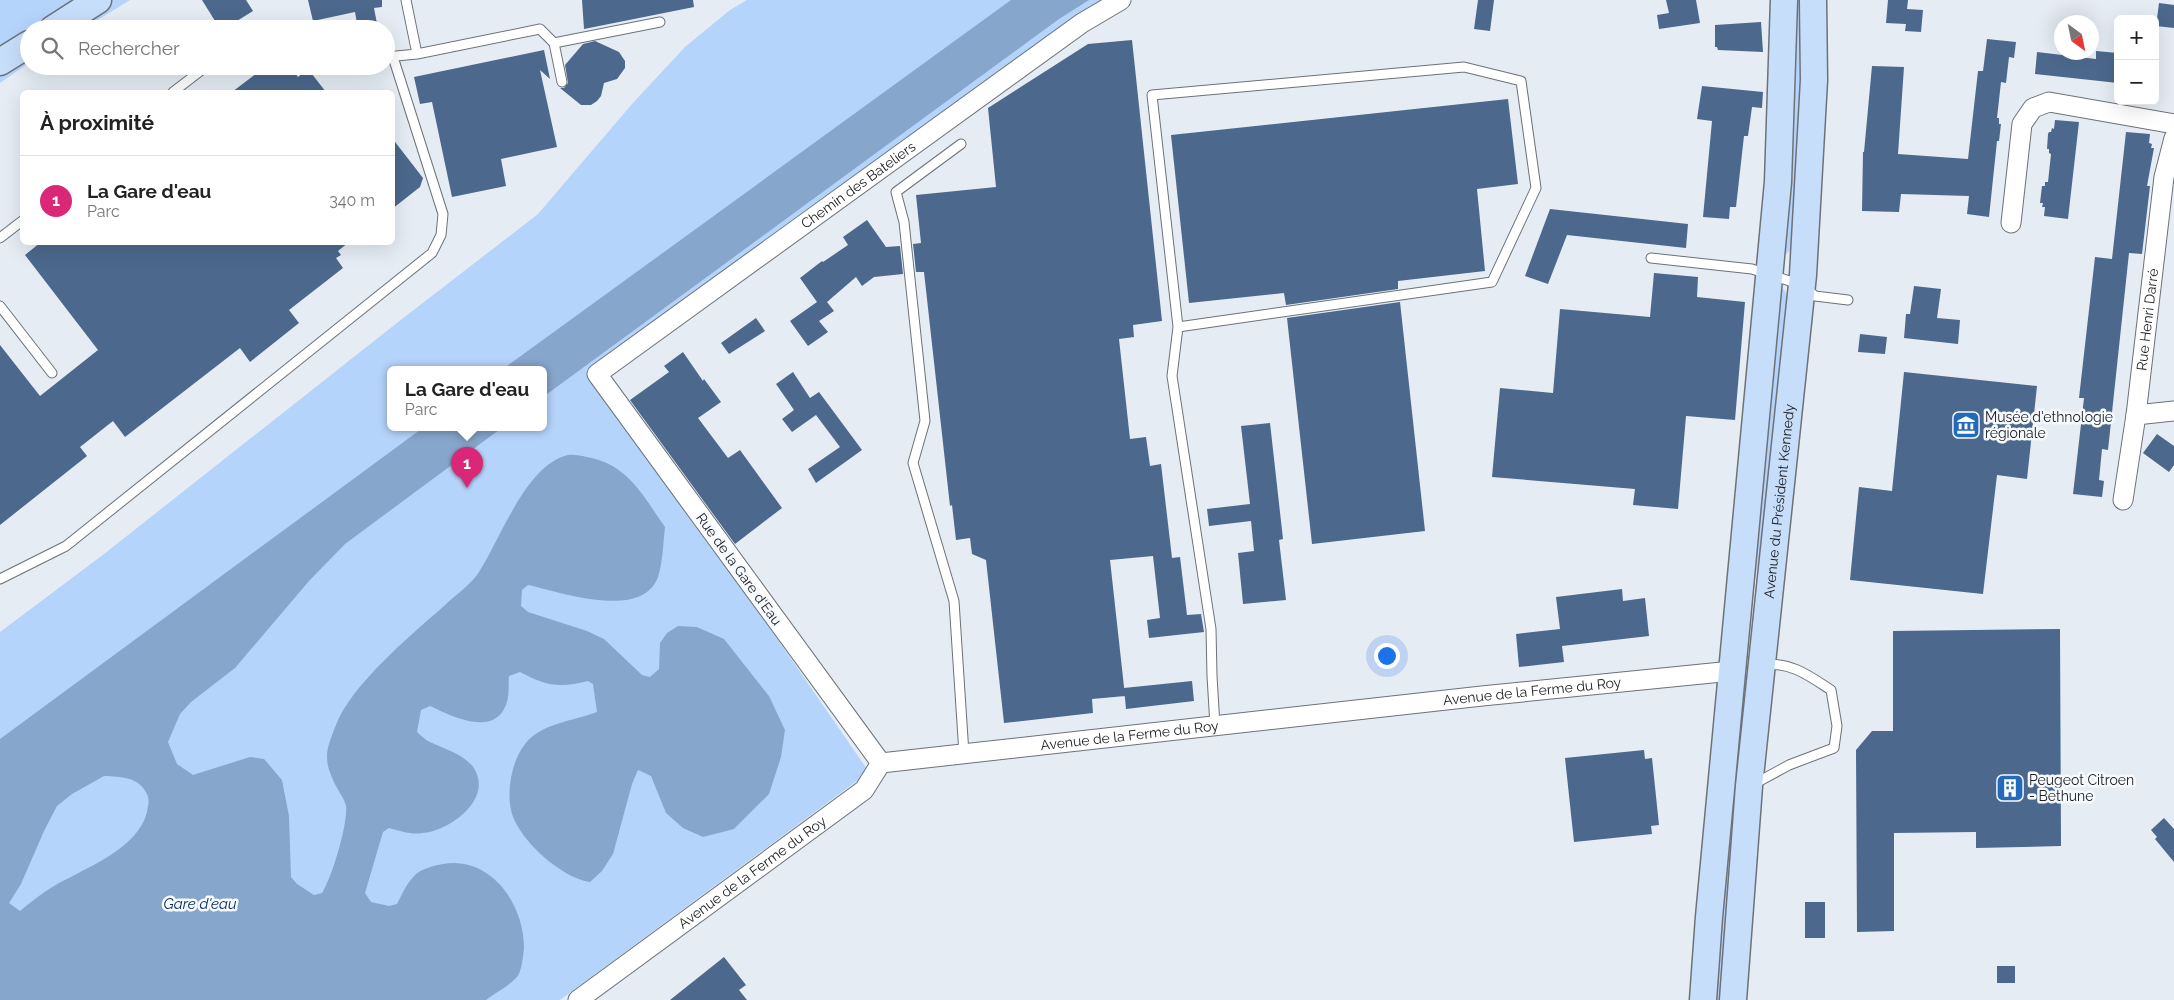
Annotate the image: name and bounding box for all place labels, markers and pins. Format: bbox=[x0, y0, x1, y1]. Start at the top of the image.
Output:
place label: Musée d'ethnologie régionale bbox=[1985, 409, 2113, 441]
museum icon: Musée d'ethnologie régionale bbox=[1951, 410, 1981, 440]
pin: 1 bbox=[451, 447, 483, 488]
place label: Peugeot Citroen - Bethune bbox=[2029, 772, 2134, 804]
building icon: Peugeot Citroen - Bethune bbox=[1995, 773, 2025, 803]

